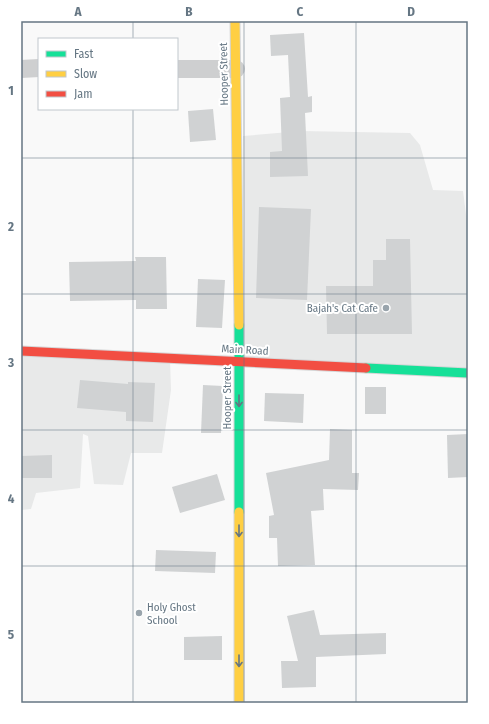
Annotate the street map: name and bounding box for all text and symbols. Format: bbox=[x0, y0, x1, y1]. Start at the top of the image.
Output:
text: A bbox=[73, 4, 82, 19]
text: B bbox=[185, 4, 193, 19]
text: C bbox=[297, 4, 304, 19]
text: D bbox=[407, 4, 415, 19]
legend bbox=[38, 38, 178, 110]
street label: Hooper Street bbox=[217, 42, 231, 106]
text: Fast bbox=[74, 47, 93, 61]
text: Slow bbox=[74, 67, 97, 81]
text: 1 bbox=[8, 83, 14, 98]
text: Jam bbox=[74, 87, 92, 101]
text: 2 bbox=[7, 219, 14, 234]
place label: Bajah's Cat Cafe bbox=[307, 302, 378, 315]
marker: Bajah's Cat Cafe bbox=[381, 303, 391, 313]
street label: Main Road bbox=[221, 342, 269, 358]
text: 3 bbox=[7, 355, 14, 370]
street label: Hooper Street bbox=[221, 366, 234, 430]
one-way arrow bbox=[235, 394, 243, 407]
text: 4 bbox=[8, 491, 15, 506]
one-way arrow bbox=[235, 524, 243, 537]
place label: Holy Ghost School bbox=[147, 601, 196, 627]
marker: Holy Ghost School bbox=[134, 608, 144, 618]
text: 5 bbox=[8, 627, 14, 642]
one-way arrow bbox=[235, 654, 243, 667]

